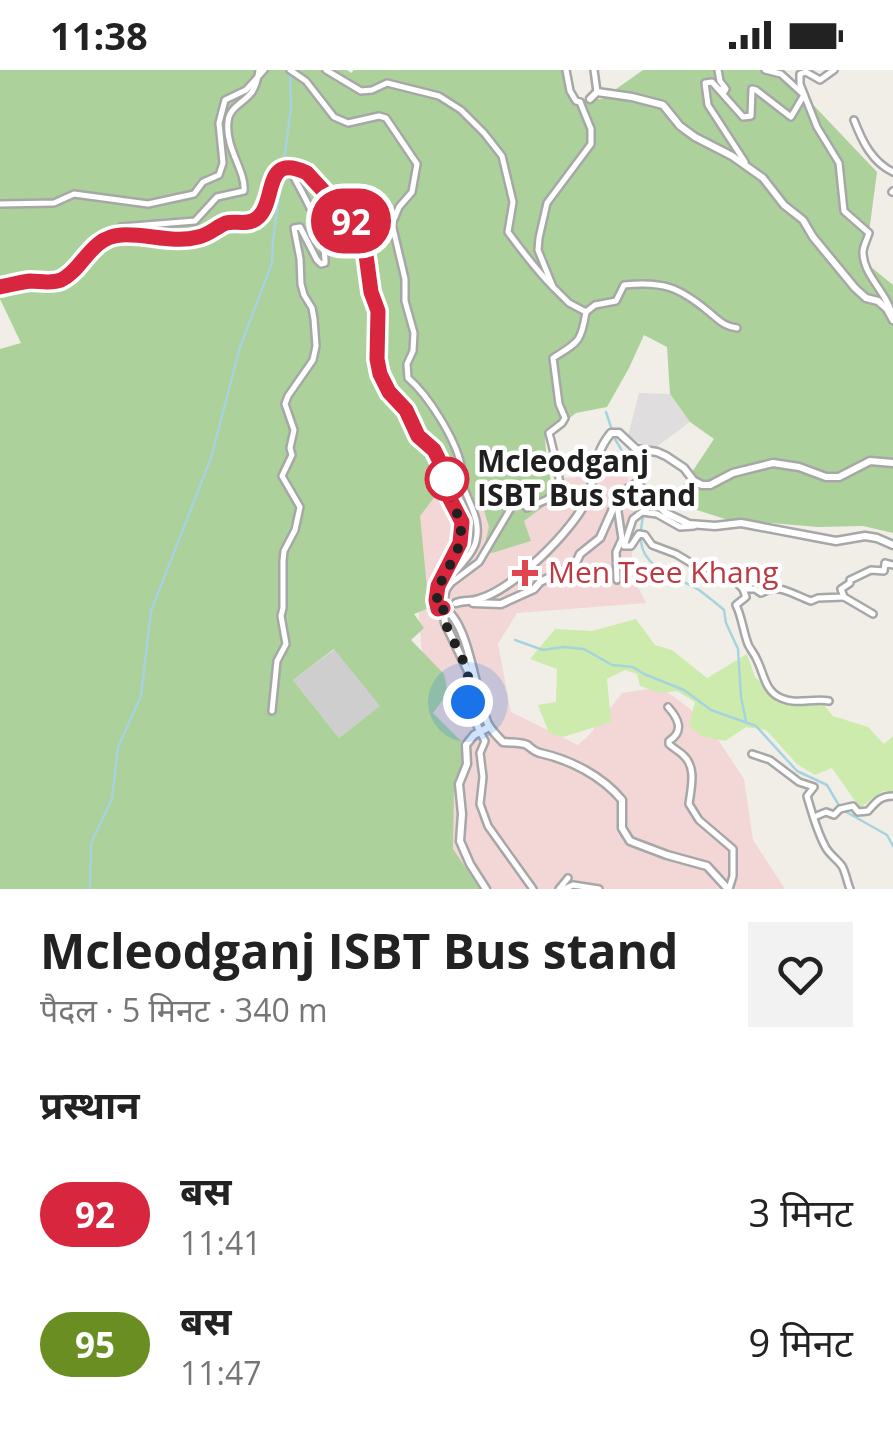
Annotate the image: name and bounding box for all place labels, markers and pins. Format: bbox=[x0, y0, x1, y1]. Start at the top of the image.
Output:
place label: Mcleodganj ISBT Bus stand bbox=[477, 440, 696, 515]
marker: Mcleodganj ISBT Bus stand bbox=[426, 458, 468, 500]
place label: Men Tsee Khang bbox=[548, 551, 778, 592]
marker: Men Tsee Khang bbox=[512, 560, 538, 586]

